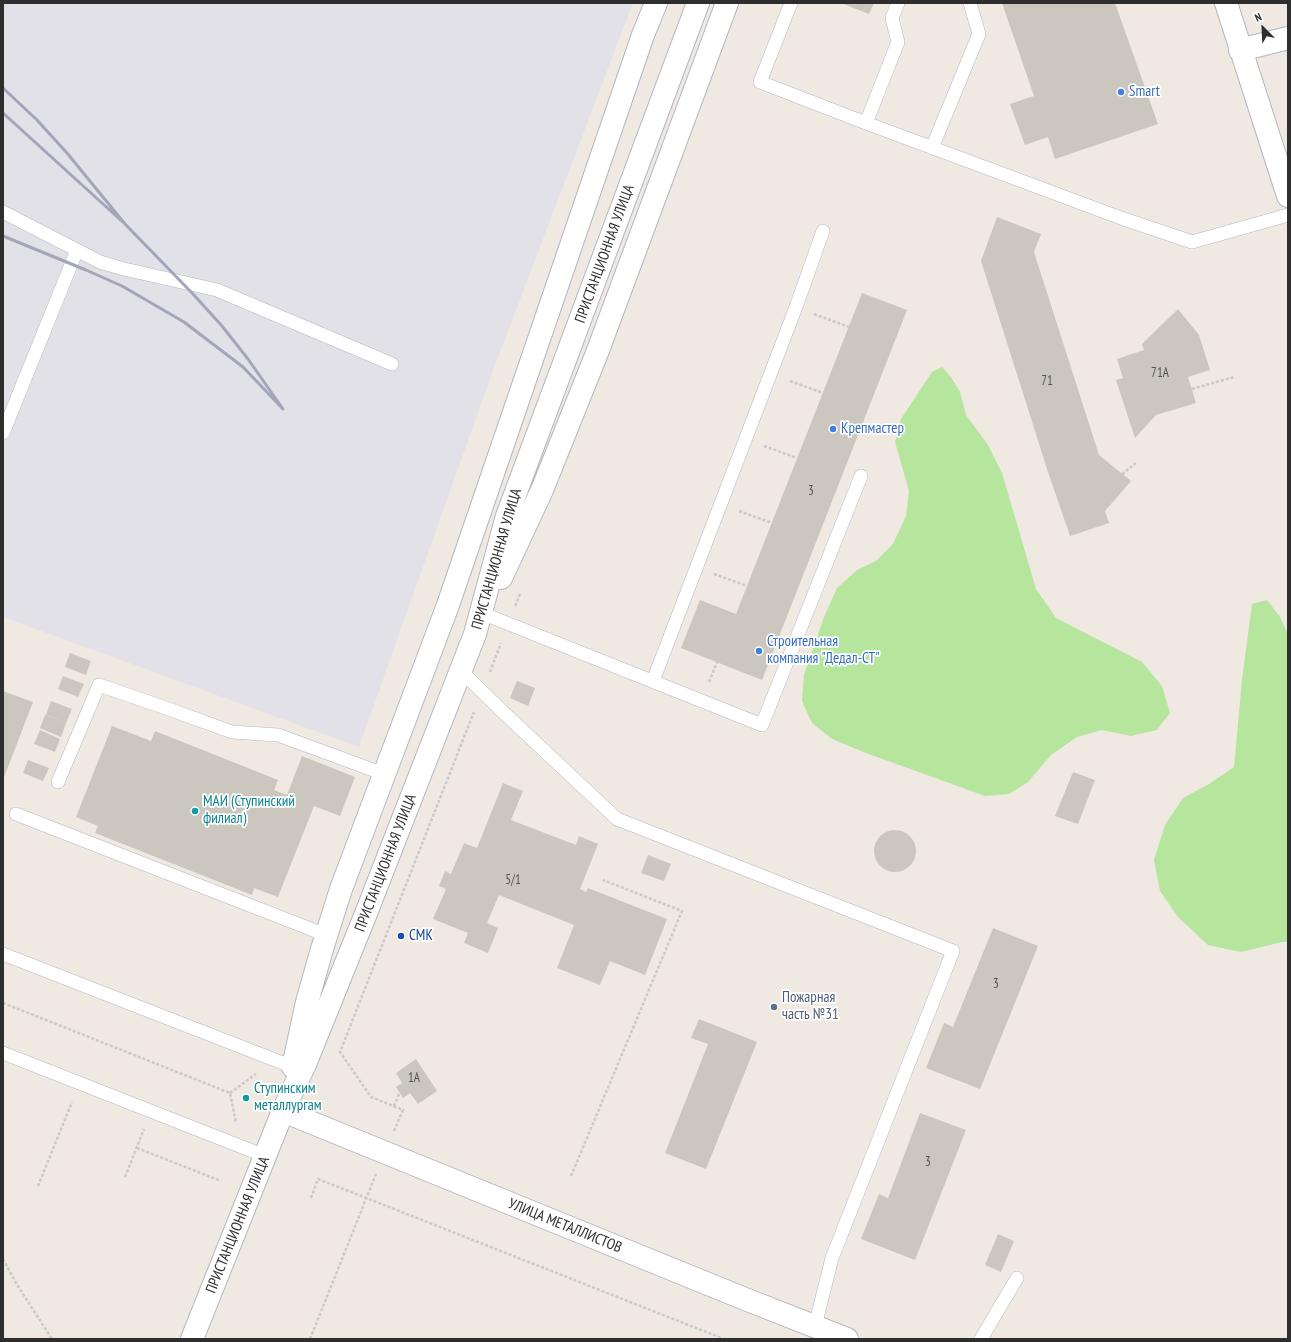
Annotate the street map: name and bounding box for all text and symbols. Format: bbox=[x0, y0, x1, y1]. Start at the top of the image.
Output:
north arrow bbox=[1243, 8, 1283, 48]
text: N bbox=[1253, 9, 1264, 25]
place label: Smart bbox=[1129, 83, 1160, 101]
marker: Smart bbox=[1116, 87, 1126, 97]
street label: ПРИСТАНЦИОННАЯ УЛИЦА bbox=[572, 182, 638, 326]
house number: 71А bbox=[1151, 365, 1169, 381]
house number: 71 bbox=[1041, 373, 1053, 389]
place label: Крепмастер bbox=[841, 420, 904, 438]
marker: Крепмастер bbox=[828, 424, 838, 434]
house number: 3 bbox=[808, 483, 814, 499]
street label: ПРИСТАНЦИОННАЯ УЛИЦА bbox=[468, 486, 526, 632]
place label: Строительная компания "Дедал-СТ" bbox=[767, 633, 879, 668]
marker: Строительная компания "Дедал-СТ" bbox=[754, 646, 764, 656]
street label: ПРИСТАНЦИОННАЯ УЛИЦА bbox=[351, 792, 421, 934]
place label: МАИ (Ступинский филиал) bbox=[203, 793, 295, 828]
marker: МАИ (Ступинский филиал) bbox=[190, 806, 200, 816]
house number: 5/1 bbox=[505, 872, 521, 888]
place label: СМК bbox=[409, 927, 433, 945]
marker: СМК bbox=[396, 931, 406, 941]
house number: 3 bbox=[993, 976, 999, 992]
place label: Пожарная часть №31 bbox=[782, 989, 839, 1024]
marker: Пожарная часть №31 bbox=[769, 1002, 779, 1012]
house number: 1А bbox=[408, 1070, 420, 1086]
place label: Ступинским металлургам bbox=[254, 1080, 321, 1115]
marker: Ступинским металлургам bbox=[241, 1093, 251, 1103]
street label: ПРИСТАНЦИОННАЯ УЛИЦА bbox=[202, 1154, 274, 1296]
house number: 3 bbox=[925, 1154, 931, 1170]
street label: УЛИЦА МЕТАЛЛИСТОВ bbox=[506, 1195, 624, 1257]

